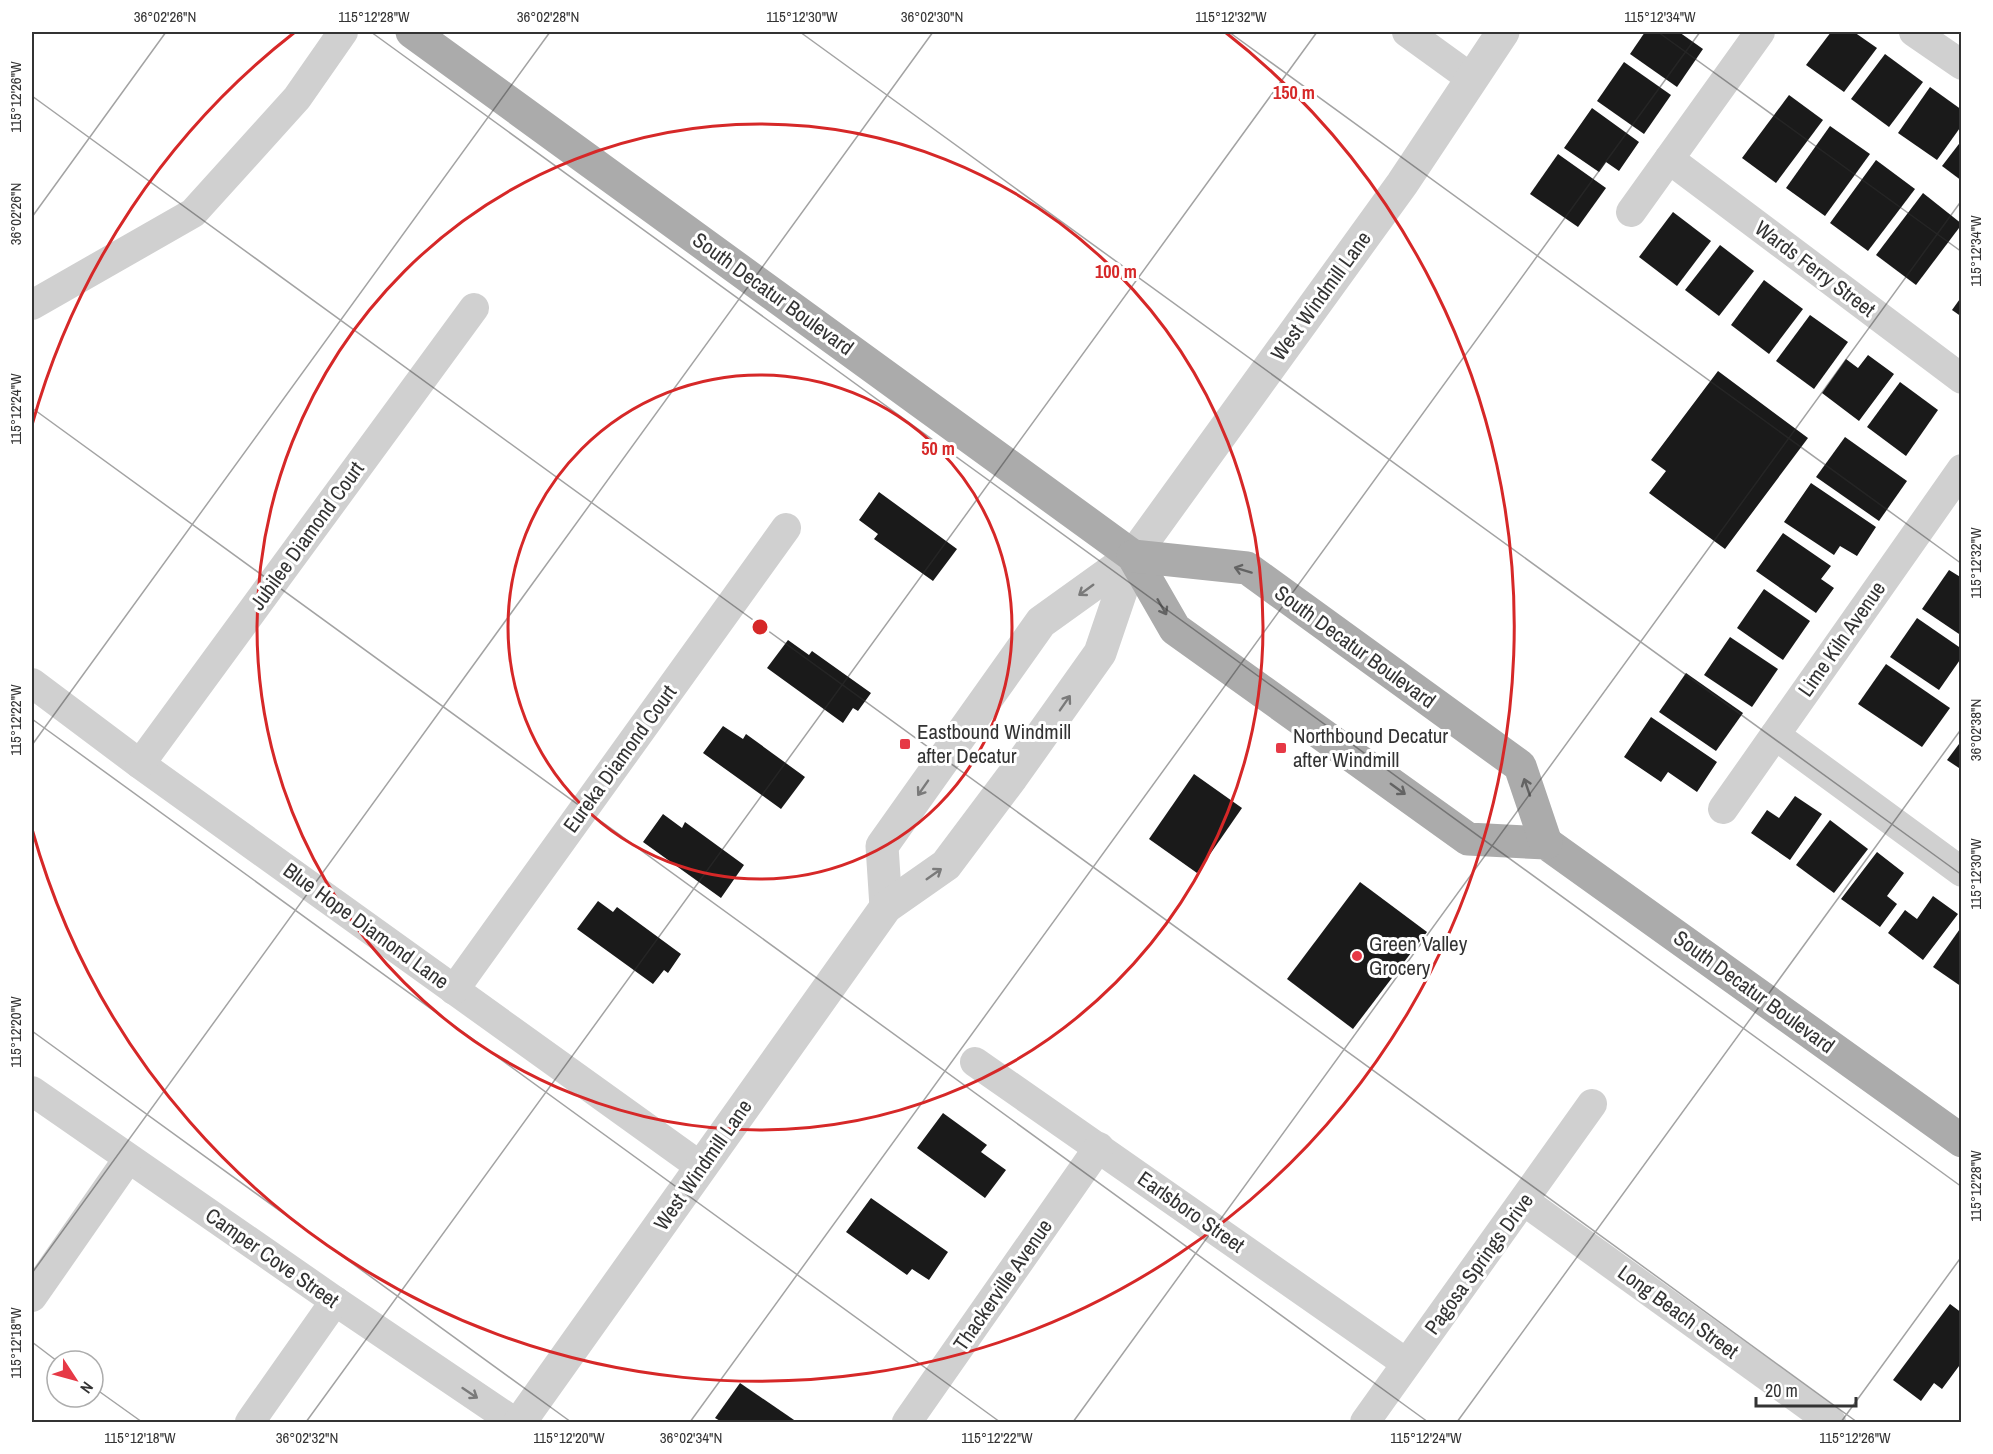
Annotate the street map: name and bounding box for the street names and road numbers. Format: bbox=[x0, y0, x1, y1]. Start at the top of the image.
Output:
street label: Wards Ferry Street bbox=[1749, 214, 1882, 324]
street label: South Decatur Boulevard bbox=[687, 225, 860, 362]
street label: West Windmill Lane bbox=[1264, 225, 1378, 366]
street label: Jubilee Diamond Court bbox=[243, 455, 370, 616]
street label: Lime Kiln Avenue bbox=[1791, 575, 1892, 702]
street label: South Decatur Boulevard bbox=[1269, 578, 1442, 715]
street label: Eureka Diamond Court bbox=[556, 679, 683, 838]
street label: Blue Hope Diamond Lane bbox=[278, 856, 455, 996]
street label: South Decatur Boulevard bbox=[1668, 923, 1841, 1060]
street label: West Windmill Lane bbox=[647, 1093, 759, 1236]
street label: Earlsboro Street bbox=[1132, 1164, 1251, 1259]
street label: Pagosa Springs Drive bbox=[1417, 1187, 1540, 1340]
street label: Camper Cove Street bbox=[200, 1201, 345, 1315]
street label: Thackerville Avenue bbox=[946, 1213, 1059, 1356]
street label: Long Beach Street bbox=[1612, 1258, 1745, 1365]

